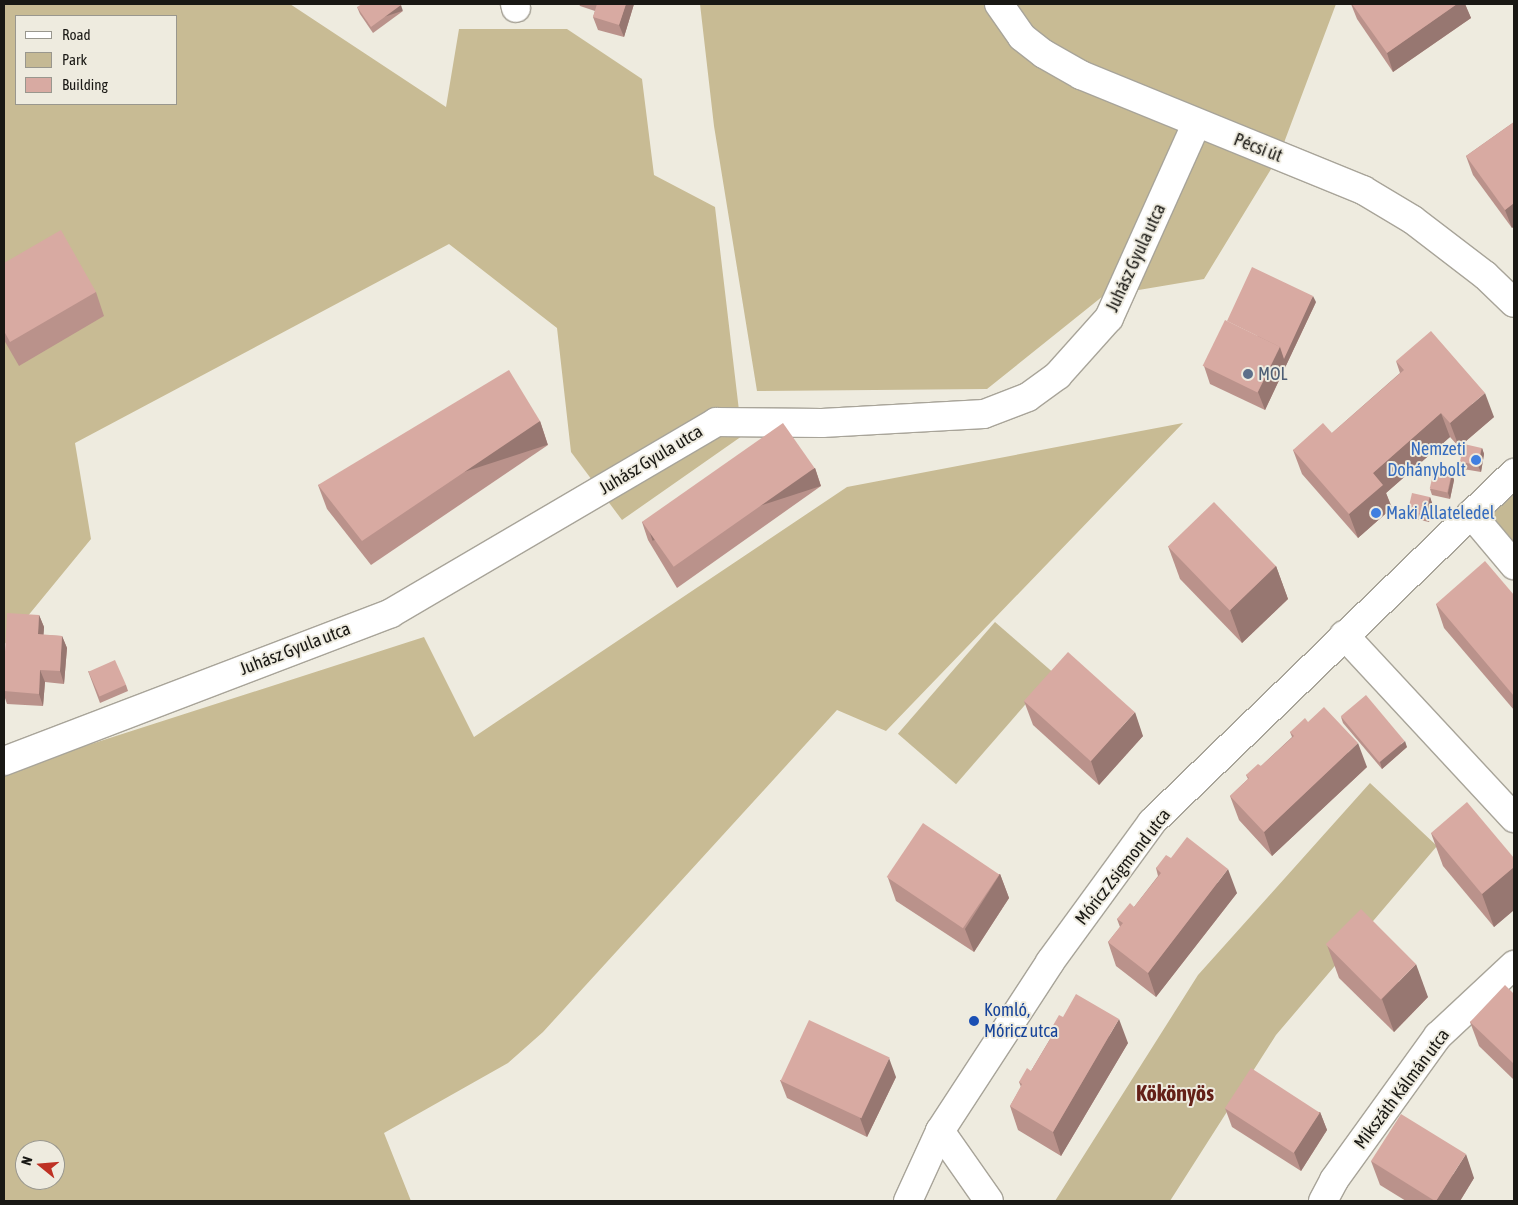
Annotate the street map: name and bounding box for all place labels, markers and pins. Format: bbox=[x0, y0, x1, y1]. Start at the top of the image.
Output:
place label: MOL bbox=[1258, 363, 1288, 385]
marker: MOL bbox=[1242, 368, 1254, 380]
place label: Nemzeti Dohánybolt bbox=[1387, 439, 1466, 482]
marker: Nemzeti Dohánybolt bbox=[1470, 454, 1482, 466]
place label: Maki Állateledel bbox=[1386, 502, 1494, 524]
marker: Maki Állateledel bbox=[1370, 507, 1382, 519]
place label: Komló, Móricz utca bbox=[984, 1000, 1058, 1042]
marker: Komló, Móricz utca bbox=[968, 1015, 980, 1027]

